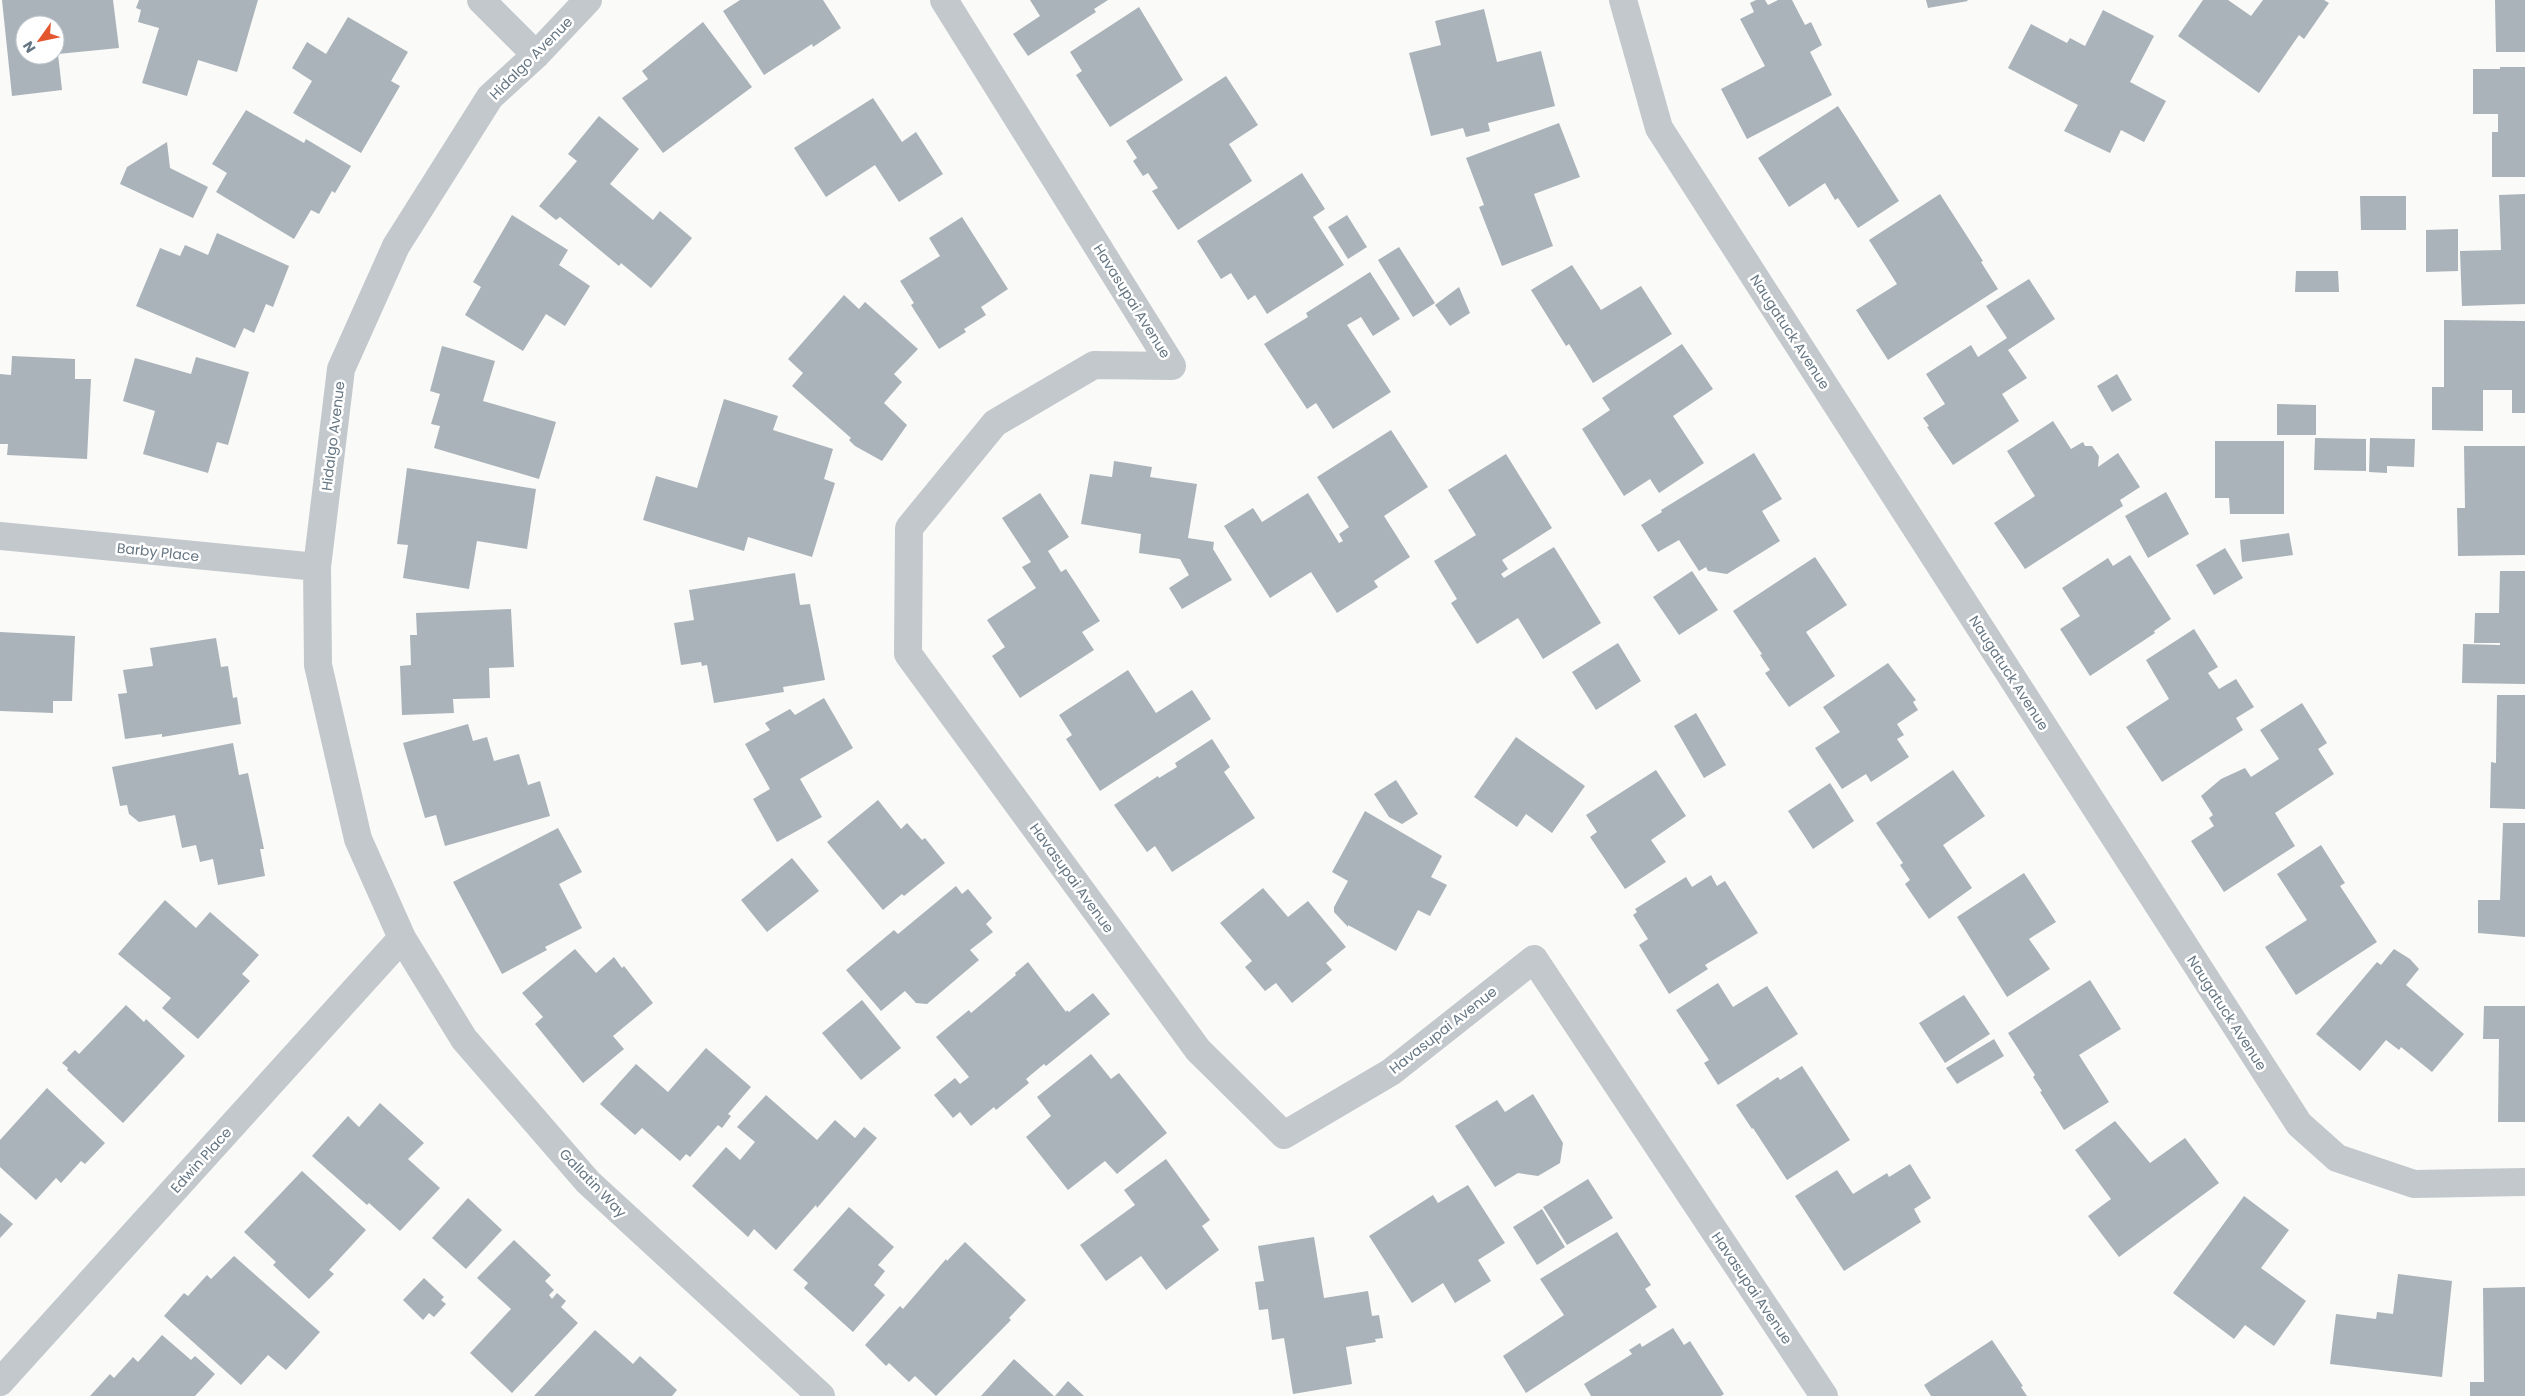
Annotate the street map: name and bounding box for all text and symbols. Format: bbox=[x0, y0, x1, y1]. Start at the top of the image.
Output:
street label: Hidalgo Avenue bbox=[485, 12, 577, 104]
north arrow bbox=[15, 15, 65, 65]
text: N bbox=[18, 37, 40, 57]
street label: Havasupai Avenue bbox=[1089, 240, 1175, 362]
street label: Naugatuck Avenue bbox=[1745, 271, 1835, 394]
street label: Hidalgo Avenue bbox=[316, 380, 350, 492]
street label: Barby Place bbox=[116, 538, 200, 566]
street label: Naugatuck Avenue bbox=[1964, 612, 2054, 735]
street label: Havasupai Avenue bbox=[1025, 819, 1119, 937]
street label: Naugatuck Avenue bbox=[2182, 952, 2272, 1075]
street label: Havasupai Avenue bbox=[1385, 981, 1501, 1078]
street label: Edwin Place bbox=[166, 1122, 236, 1197]
street label: Gallatin Way bbox=[555, 1144, 631, 1222]
street label: Havasupai Avenue bbox=[1707, 1228, 1797, 1348]

